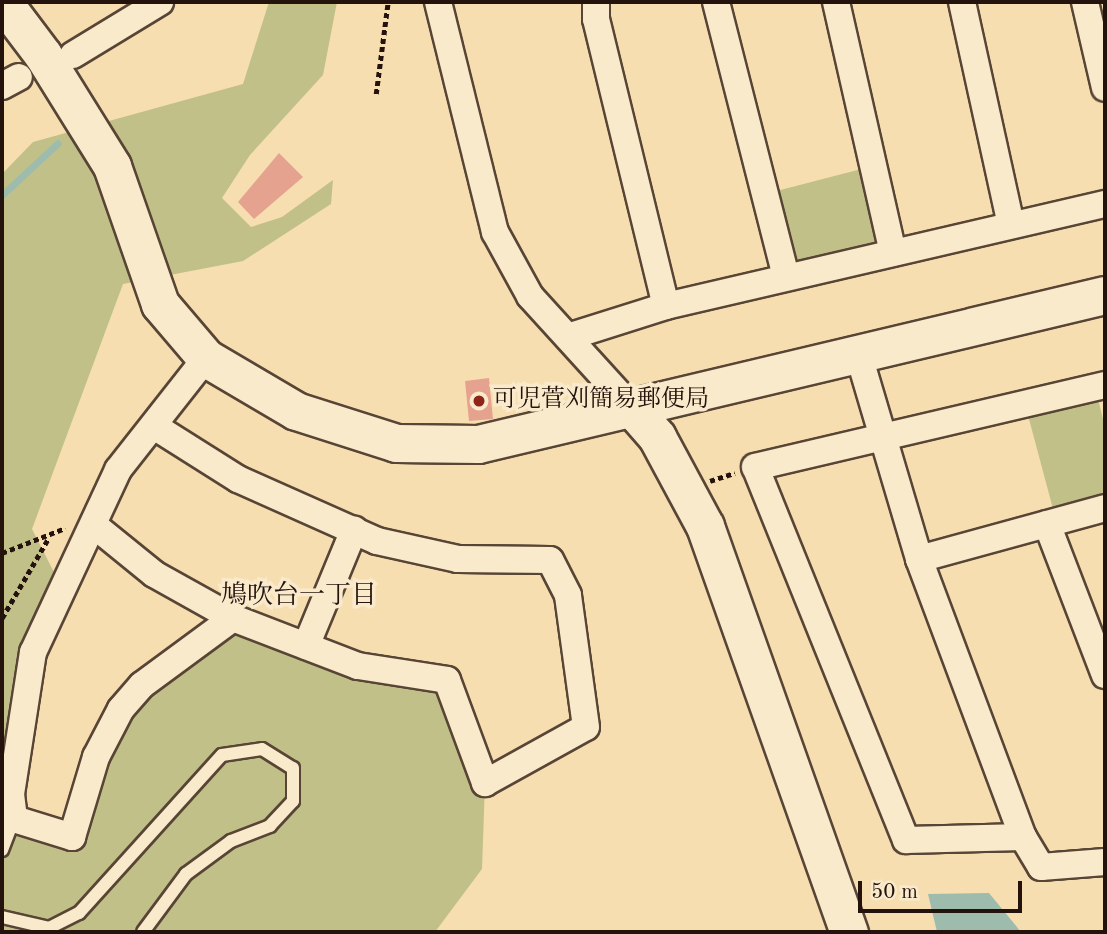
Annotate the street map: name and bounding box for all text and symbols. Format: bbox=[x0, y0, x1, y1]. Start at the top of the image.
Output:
place label: 可児菅刈簡易郵便局 bbox=[493, 387, 709, 415]
marker: 可児菅刈簡易郵便局 bbox=[471, 393, 487, 409]
district label: 鳩吹台一丁目 bbox=[221, 581, 377, 613]
scale bar bbox=[862, 867, 1026, 911]
text: 50 m bbox=[871, 882, 918, 903]

